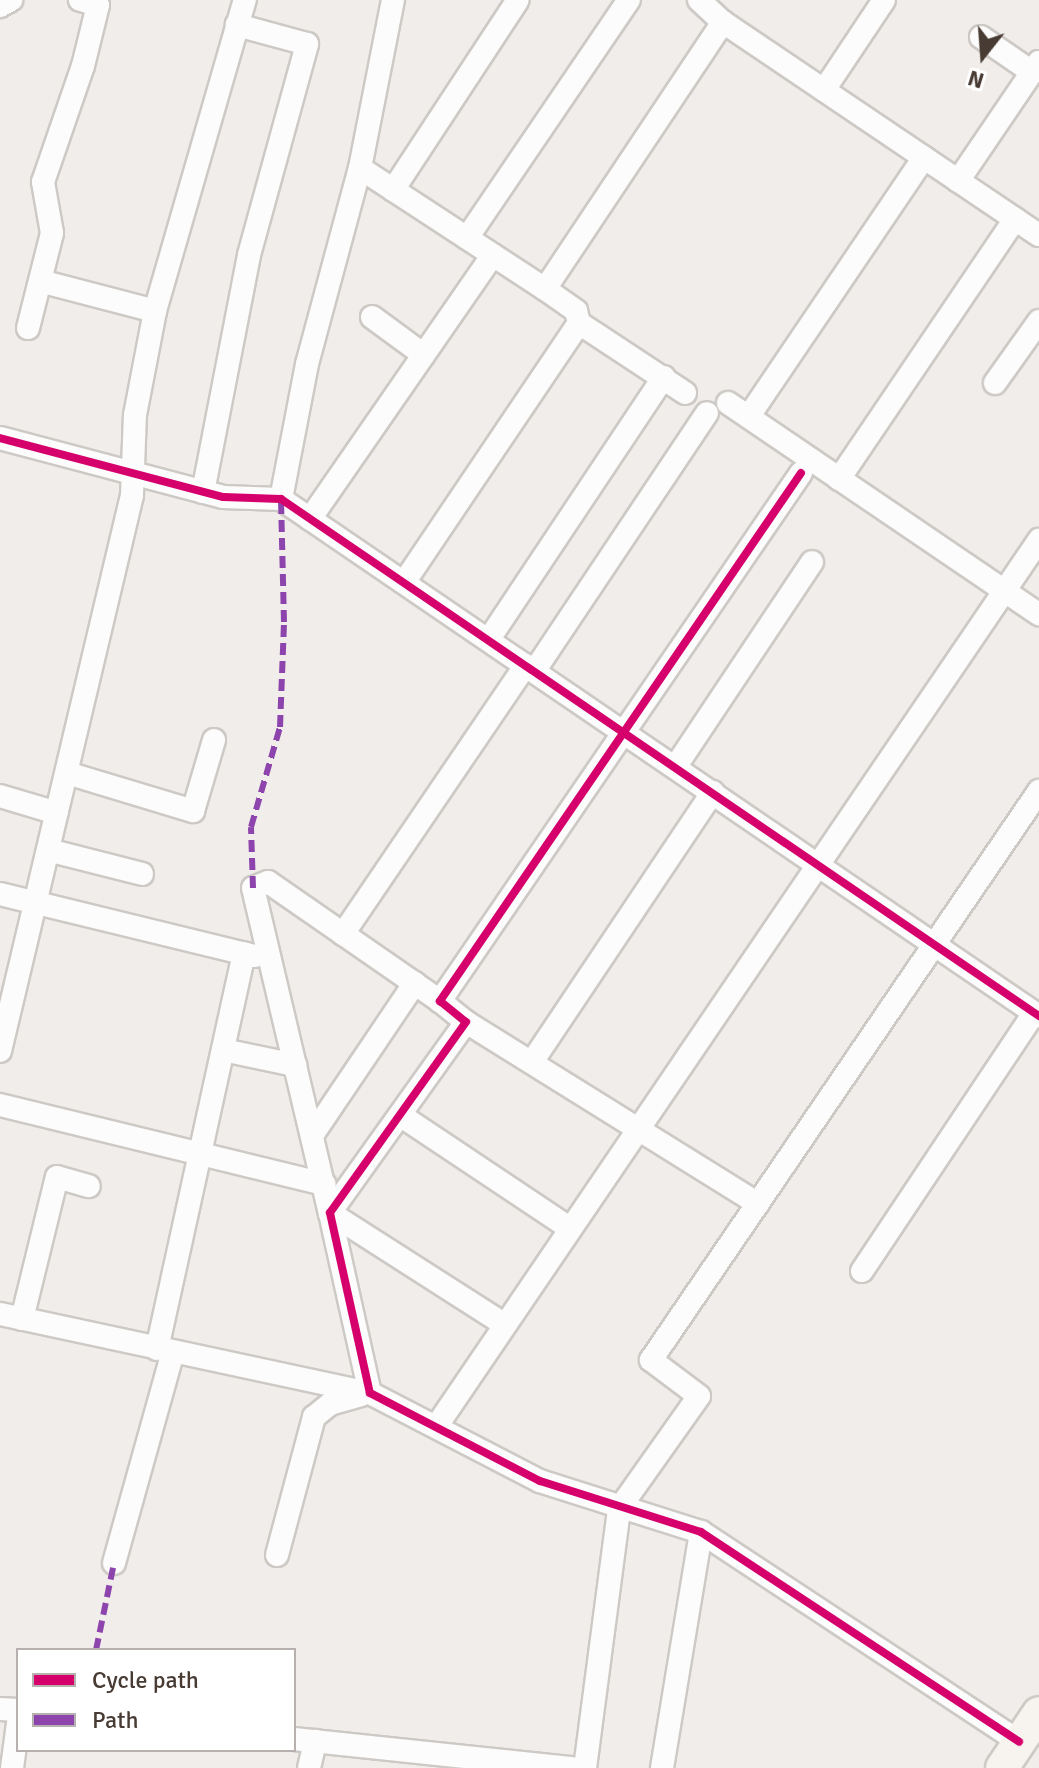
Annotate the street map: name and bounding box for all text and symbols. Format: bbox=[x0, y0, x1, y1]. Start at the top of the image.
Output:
north arrow bbox=[943, 16, 1023, 96]
text: N bbox=[965, 64, 987, 95]
legend bbox=[16, 1648, 296, 1752]
text: Cycle path bbox=[92, 1665, 199, 1695]
text: Path bbox=[92, 1705, 138, 1735]

